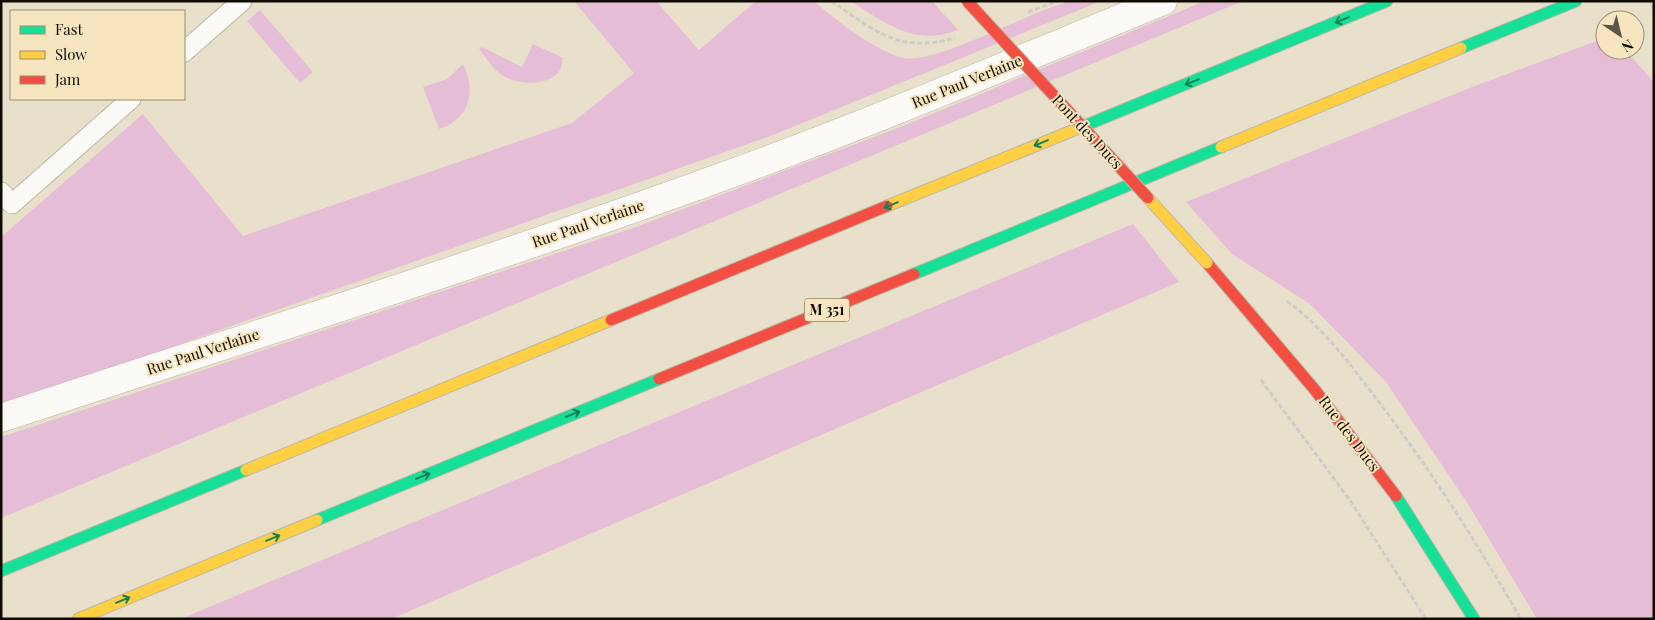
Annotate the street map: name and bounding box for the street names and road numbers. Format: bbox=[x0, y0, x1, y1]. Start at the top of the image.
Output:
street label: Rue Paul Verlaine bbox=[908, 50, 1025, 112]
street label: Pont des Ducs bbox=[1048, 90, 1127, 173]
street label: Rue Paul Verlaine bbox=[529, 194, 646, 252]
road number: M 351 bbox=[804, 298, 850, 322]
street label: Rue Paul Verlaine bbox=[144, 323, 262, 379]
street label: Rue des Ducs bbox=[1315, 391, 1385, 475]

